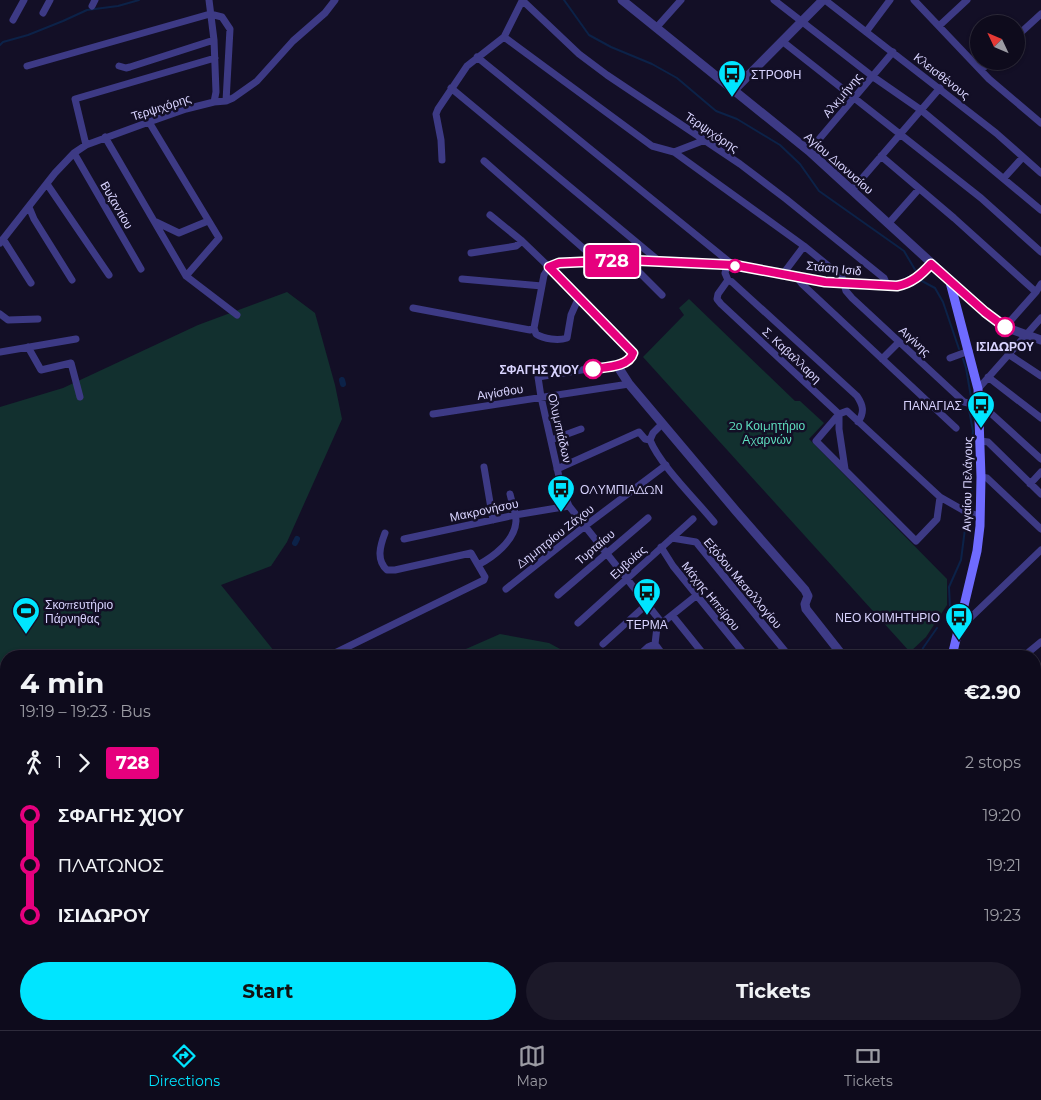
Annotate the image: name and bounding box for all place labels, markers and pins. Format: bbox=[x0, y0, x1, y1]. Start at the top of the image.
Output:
bus stop icon: ΣΤΡΟΦΗ bbox=[717, 59, 747, 98]
place label: ΣΤΡΟΦΗ bbox=[751, 67, 801, 82]
unlabelled marker bbox=[728, 259, 742, 273]
marker: ΙΣΙΔΩΡΟΥ bbox=[995, 317, 1015, 337]
place label: ΙΣΙΔΩΡΟΥ bbox=[976, 339, 1034, 354]
marker: ΣΦΑΓΗΣ ΧΙΟΥ bbox=[583, 359, 603, 379]
place label: ΣΦΑΓΗΣ ΧΙΟΥ bbox=[499, 362, 579, 377]
bus stop icon: ΠΑΝΑΓΙΑΣ bbox=[966, 390, 996, 429]
place label: ΠΑΝΑΓΙΑΣ bbox=[903, 398, 962, 413]
bus stop icon: ΟΛΥΜΠΙΑΔΩΝ bbox=[546, 474, 576, 513]
place label: ΟΛΥΜΠΙΑΔΩΝ bbox=[580, 482, 663, 497]
bus stop icon: ΤΕΡΜΑ bbox=[632, 577, 662, 616]
sports icon: Σκοπευτήριο Πάρνηθας bbox=[11, 596, 41, 635]
place label: Σκοπευτήριο Πάρνηθας bbox=[45, 597, 113, 626]
bus stop icon: ΝΕΟ ΚΟΙΜΗΤΗΡΙΟ bbox=[944, 602, 974, 641]
place label: ΝΕΟ ΚΟΙΜΗΤΗΡΙΟ bbox=[835, 610, 940, 625]
place label: ΤΕΡΜΑ bbox=[626, 617, 668, 632]

